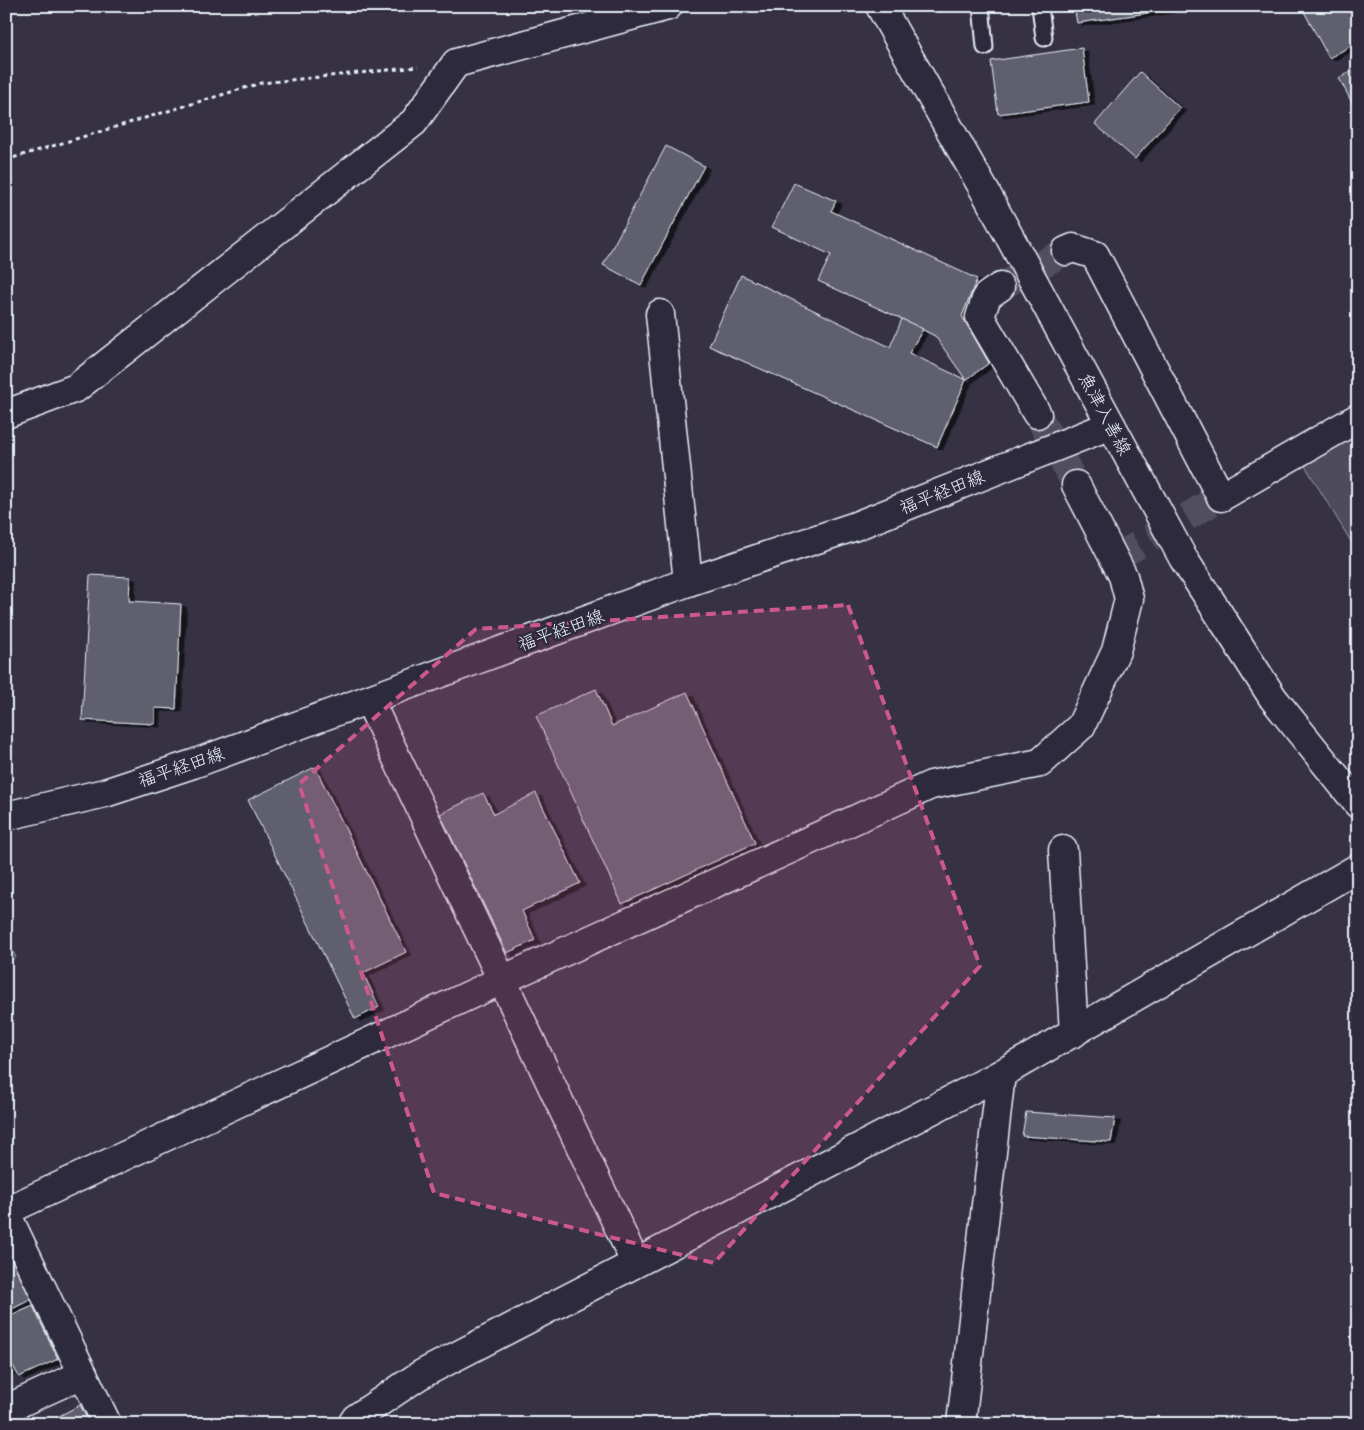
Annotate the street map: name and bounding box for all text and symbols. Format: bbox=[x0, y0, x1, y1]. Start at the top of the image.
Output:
street label: 魚津入善線 bbox=[1074, 369, 1136, 459]
street label: 福平経田線 bbox=[896, 465, 988, 519]
street label: 福平経田線 bbox=[515, 604, 607, 656]
street label: 福平経田線 bbox=[135, 742, 227, 792]

